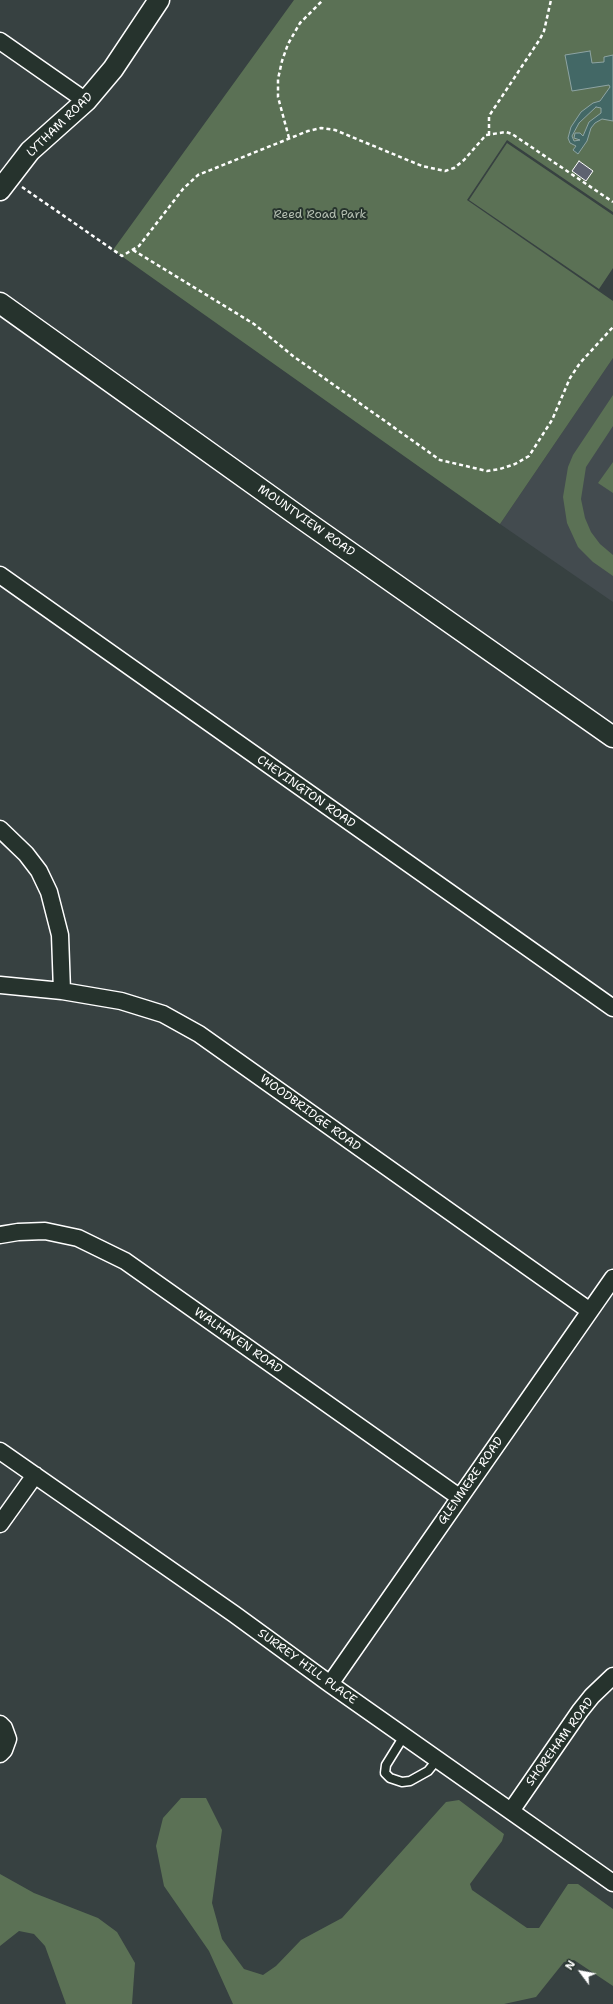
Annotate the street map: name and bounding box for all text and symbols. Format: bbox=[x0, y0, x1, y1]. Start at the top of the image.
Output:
street label: LYTHAM ROAD bbox=[24, 90, 96, 160]
park label: Reed Road Park bbox=[273, 208, 367, 222]
street label: MOUNTVIEW ROAD bbox=[255, 482, 357, 560]
street label: CHEVINGTON ROAD bbox=[254, 753, 358, 831]
street label: WOODBRIDGE ROAD bbox=[257, 1072, 363, 1154]
street label: WALHAVEN ROAD bbox=[191, 1305, 285, 1377]
street label: GLENMERE ROAD bbox=[435, 1434, 507, 1528]
street label: SURREY HILL PLACE bbox=[255, 1626, 359, 1708]
street label: SHOREHAM ROAD bbox=[523, 1695, 597, 1789]
north arrow bbox=[561, 1952, 601, 1992]
text: N bbox=[562, 1958, 579, 1973]

